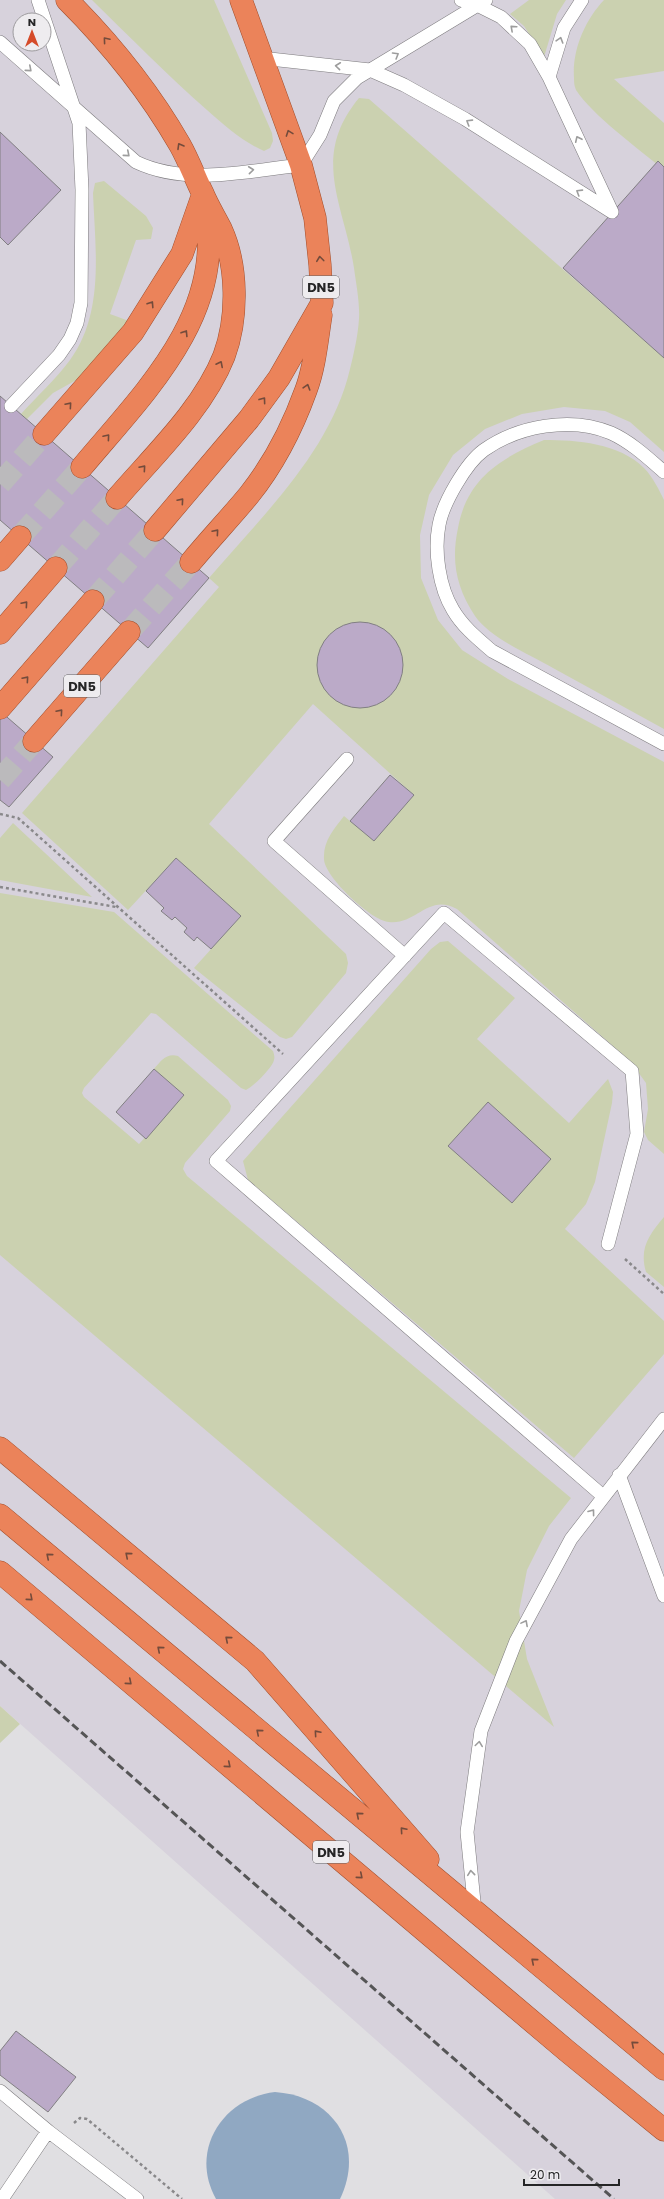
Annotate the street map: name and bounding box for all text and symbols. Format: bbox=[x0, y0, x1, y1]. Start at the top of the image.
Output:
north arrow bbox=[12, 12, 52, 52]
text: N bbox=[28, 14, 36, 30]
one-way arrow bbox=[510, 25, 518, 33]
one-way arrow bbox=[103, 37, 110, 45]
one-way arrow bbox=[555, 37, 564, 44]
one-way arrow bbox=[392, 52, 399, 59]
one-way arrow bbox=[335, 62, 342, 71]
one-way arrow bbox=[24, 64, 31, 71]
one-way arrow bbox=[467, 120, 474, 127]
one-way arrow bbox=[285, 130, 293, 137]
one-way arrow bbox=[575, 136, 583, 143]
one-way arrow bbox=[178, 143, 185, 150]
one-way arrow bbox=[122, 149, 129, 156]
one-way arrow bbox=[248, 166, 254, 175]
one-way arrow bbox=[576, 189, 583, 196]
one-way arrow bbox=[315, 256, 324, 262]
road number: DN5 bbox=[303, 276, 339, 298]
one-way arrow bbox=[146, 301, 153, 308]
one-way arrow bbox=[180, 330, 188, 337]
one-way arrow bbox=[215, 361, 222, 368]
one-way arrow bbox=[302, 384, 311, 391]
one-way arrow bbox=[258, 397, 266, 404]
one-way arrow bbox=[65, 402, 72, 409]
one-way arrow bbox=[102, 434, 109, 442]
one-way arrow bbox=[138, 466, 145, 473]
one-way arrow bbox=[176, 498, 183, 505]
one-way arrow bbox=[212, 529, 219, 537]
one-way arrow bbox=[21, 601, 28, 609]
road number: DN5 bbox=[64, 675, 100, 697]
one-way arrow bbox=[21, 676, 28, 683]
one-way arrow bbox=[55, 709, 62, 716]
one-way arrow bbox=[587, 1509, 594, 1516]
one-way arrow bbox=[125, 1553, 133, 1560]
one-way arrow bbox=[47, 1554, 54, 1561]
one-way arrow bbox=[25, 1593, 32, 1600]
one-way arrow bbox=[521, 1620, 528, 1628]
one-way arrow bbox=[225, 1636, 232, 1643]
one-way arrow bbox=[157, 1646, 164, 1653]
one-way arrow bbox=[124, 1677, 131, 1684]
one-way arrow bbox=[257, 1729, 264, 1736]
one-way arrow bbox=[315, 1730, 322, 1737]
one-way arrow bbox=[474, 1741, 483, 1747]
one-way arrow bbox=[224, 1761, 231, 1768]
one-way arrow bbox=[357, 1813, 364, 1820]
one-way arrow bbox=[401, 1827, 408, 1835]
road number: DN5 bbox=[313, 1841, 349, 1863]
one-way arrow bbox=[467, 1870, 476, 1876]
one-way arrow bbox=[355, 1872, 362, 1879]
one-way arrow bbox=[531, 1958, 539, 1965]
one-way arrow bbox=[631, 2042, 639, 2049]
scale bar bbox=[524, 2161, 619, 2187]
text: 20 m bbox=[530, 2166, 560, 2183]

